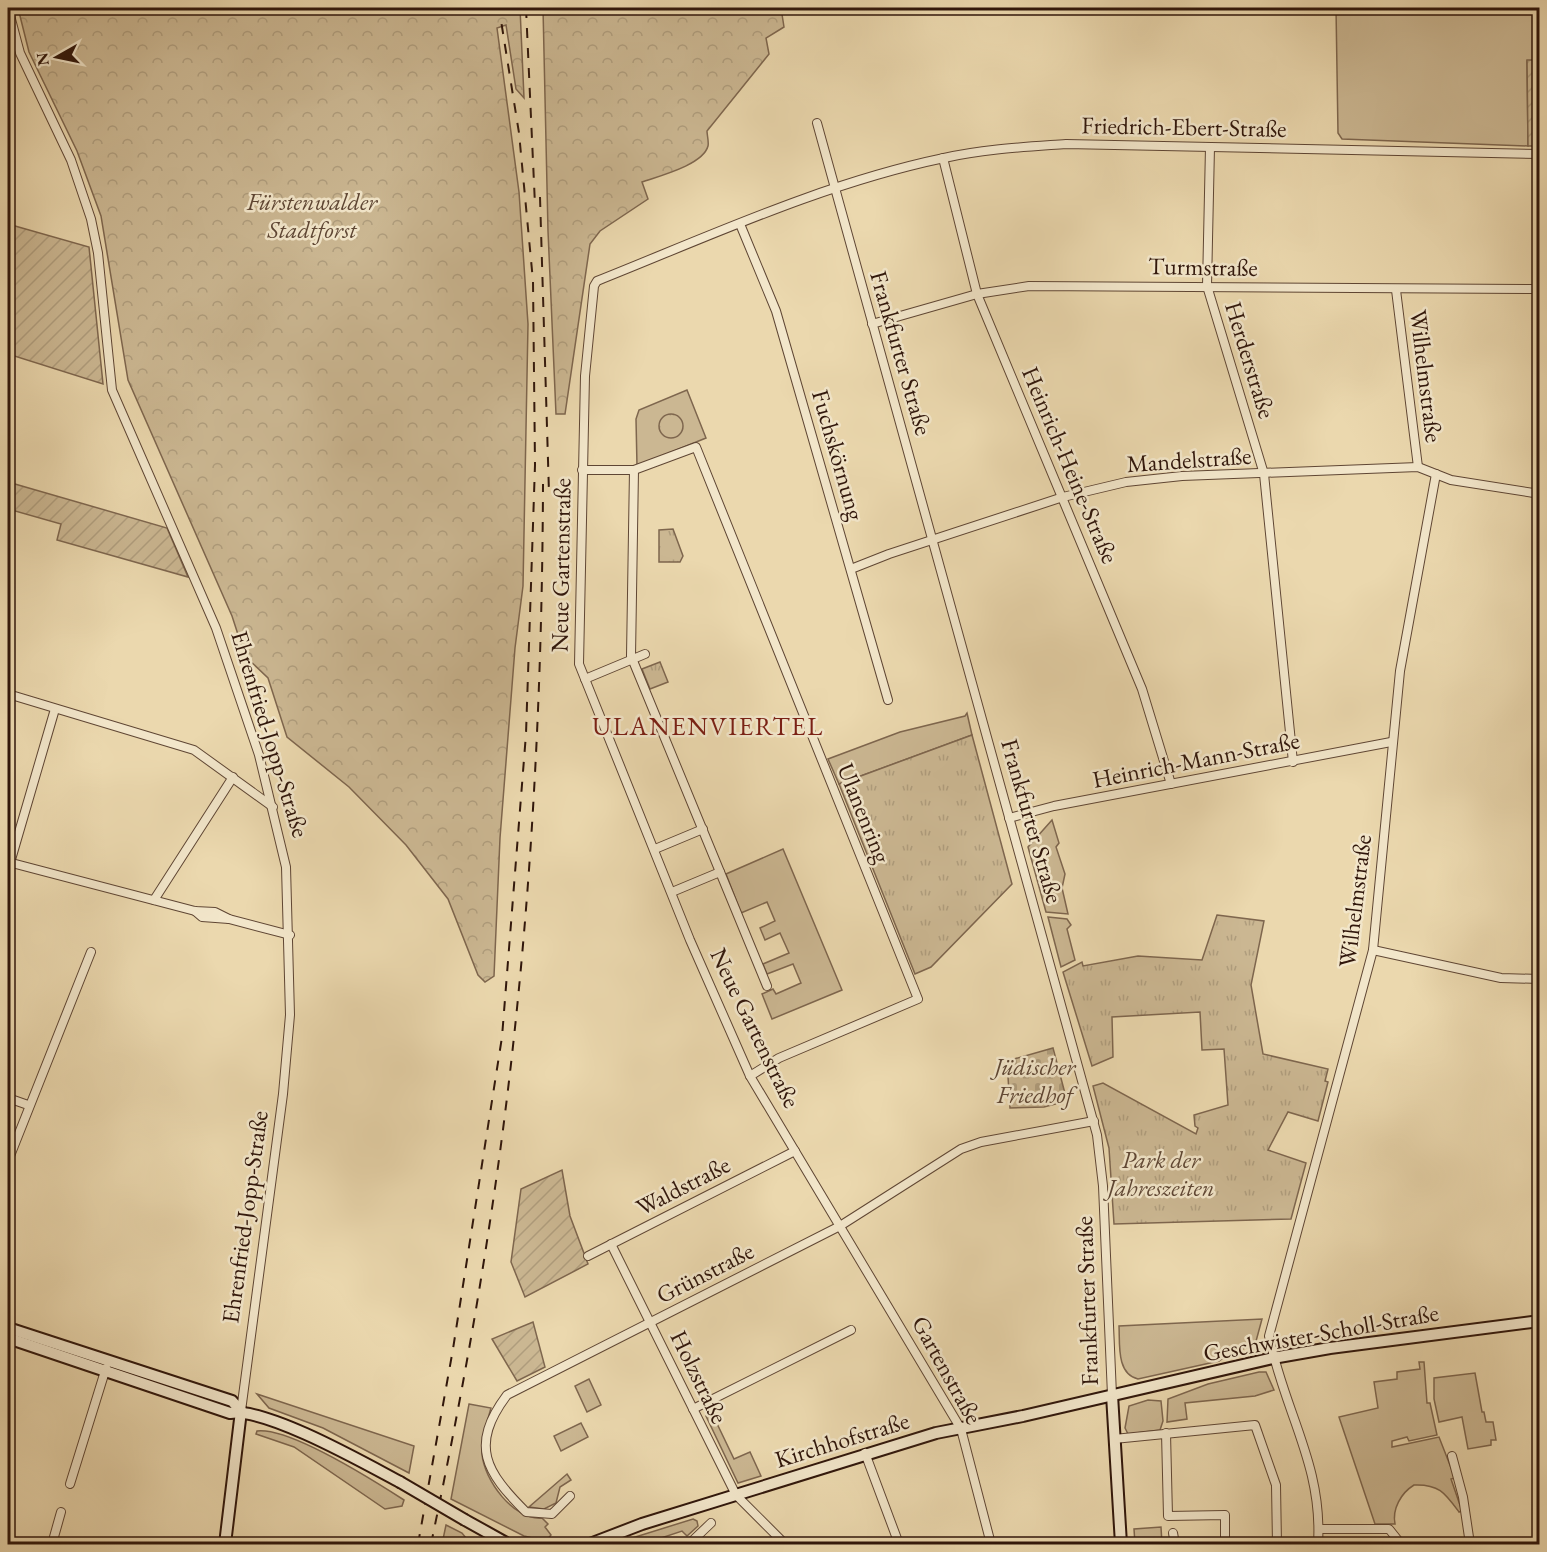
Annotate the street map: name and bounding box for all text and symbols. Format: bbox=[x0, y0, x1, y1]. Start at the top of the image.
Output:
north arrow bbox=[27, 27, 87, 87]
text: N bbox=[31, 51, 54, 67]
street label: Friedrich-Ebert-Straße bbox=[1081, 109, 1287, 144]
park label: Fürstenwalder Stadtforst bbox=[246, 186, 379, 245]
street label: Turmstraße bbox=[1148, 250, 1258, 283]
street label: Frankfurter Straße bbox=[863, 267, 940, 439]
street label: Herderstraße bbox=[1218, 298, 1283, 422]
street label: Wilhelmstraße bbox=[1403, 308, 1450, 444]
street label: Heinrich-Heine-Straße bbox=[1015, 362, 1126, 568]
street label: Fuchskörnung bbox=[805, 386, 872, 524]
street label: Mandelstraße bbox=[1126, 440, 1252, 479]
street label: Neue Gartenstraße bbox=[543, 478, 578, 652]
street label: Ehrenfried-Jopp-Straße bbox=[224, 627, 317, 841]
district label: ULANENVIERTEL bbox=[592, 709, 824, 743]
street label: Heinrich-Mann-Straße bbox=[1090, 724, 1302, 795]
street label: Frankfurter Straße bbox=[994, 735, 1071, 907]
street label: Ulanenring bbox=[830, 758, 899, 868]
street label: Wilhelmstraße bbox=[1331, 833, 1378, 969]
street label: Neue Gartenstraße bbox=[703, 943, 808, 1113]
park label: Jüdischer Friedhof bbox=[990, 1051, 1079, 1110]
street label: Ehrenfried-Jopp-Straße bbox=[214, 1109, 275, 1325]
park label: Park der Jahreszeiten bbox=[1103, 1144, 1214, 1203]
street label: Waldstraße bbox=[631, 1149, 735, 1222]
street label: Frankfurter Straße bbox=[1068, 1216, 1105, 1386]
street label: Grünstraße bbox=[651, 1235, 759, 1310]
street label: Geschwister-Scholl-Straße bbox=[1201, 1297, 1441, 1368]
street label: Gartenstraße bbox=[905, 1310, 990, 1429]
street label: Holzstraße bbox=[664, 1325, 735, 1429]
street label: Kirchhofstraße bbox=[771, 1404, 913, 1475]

